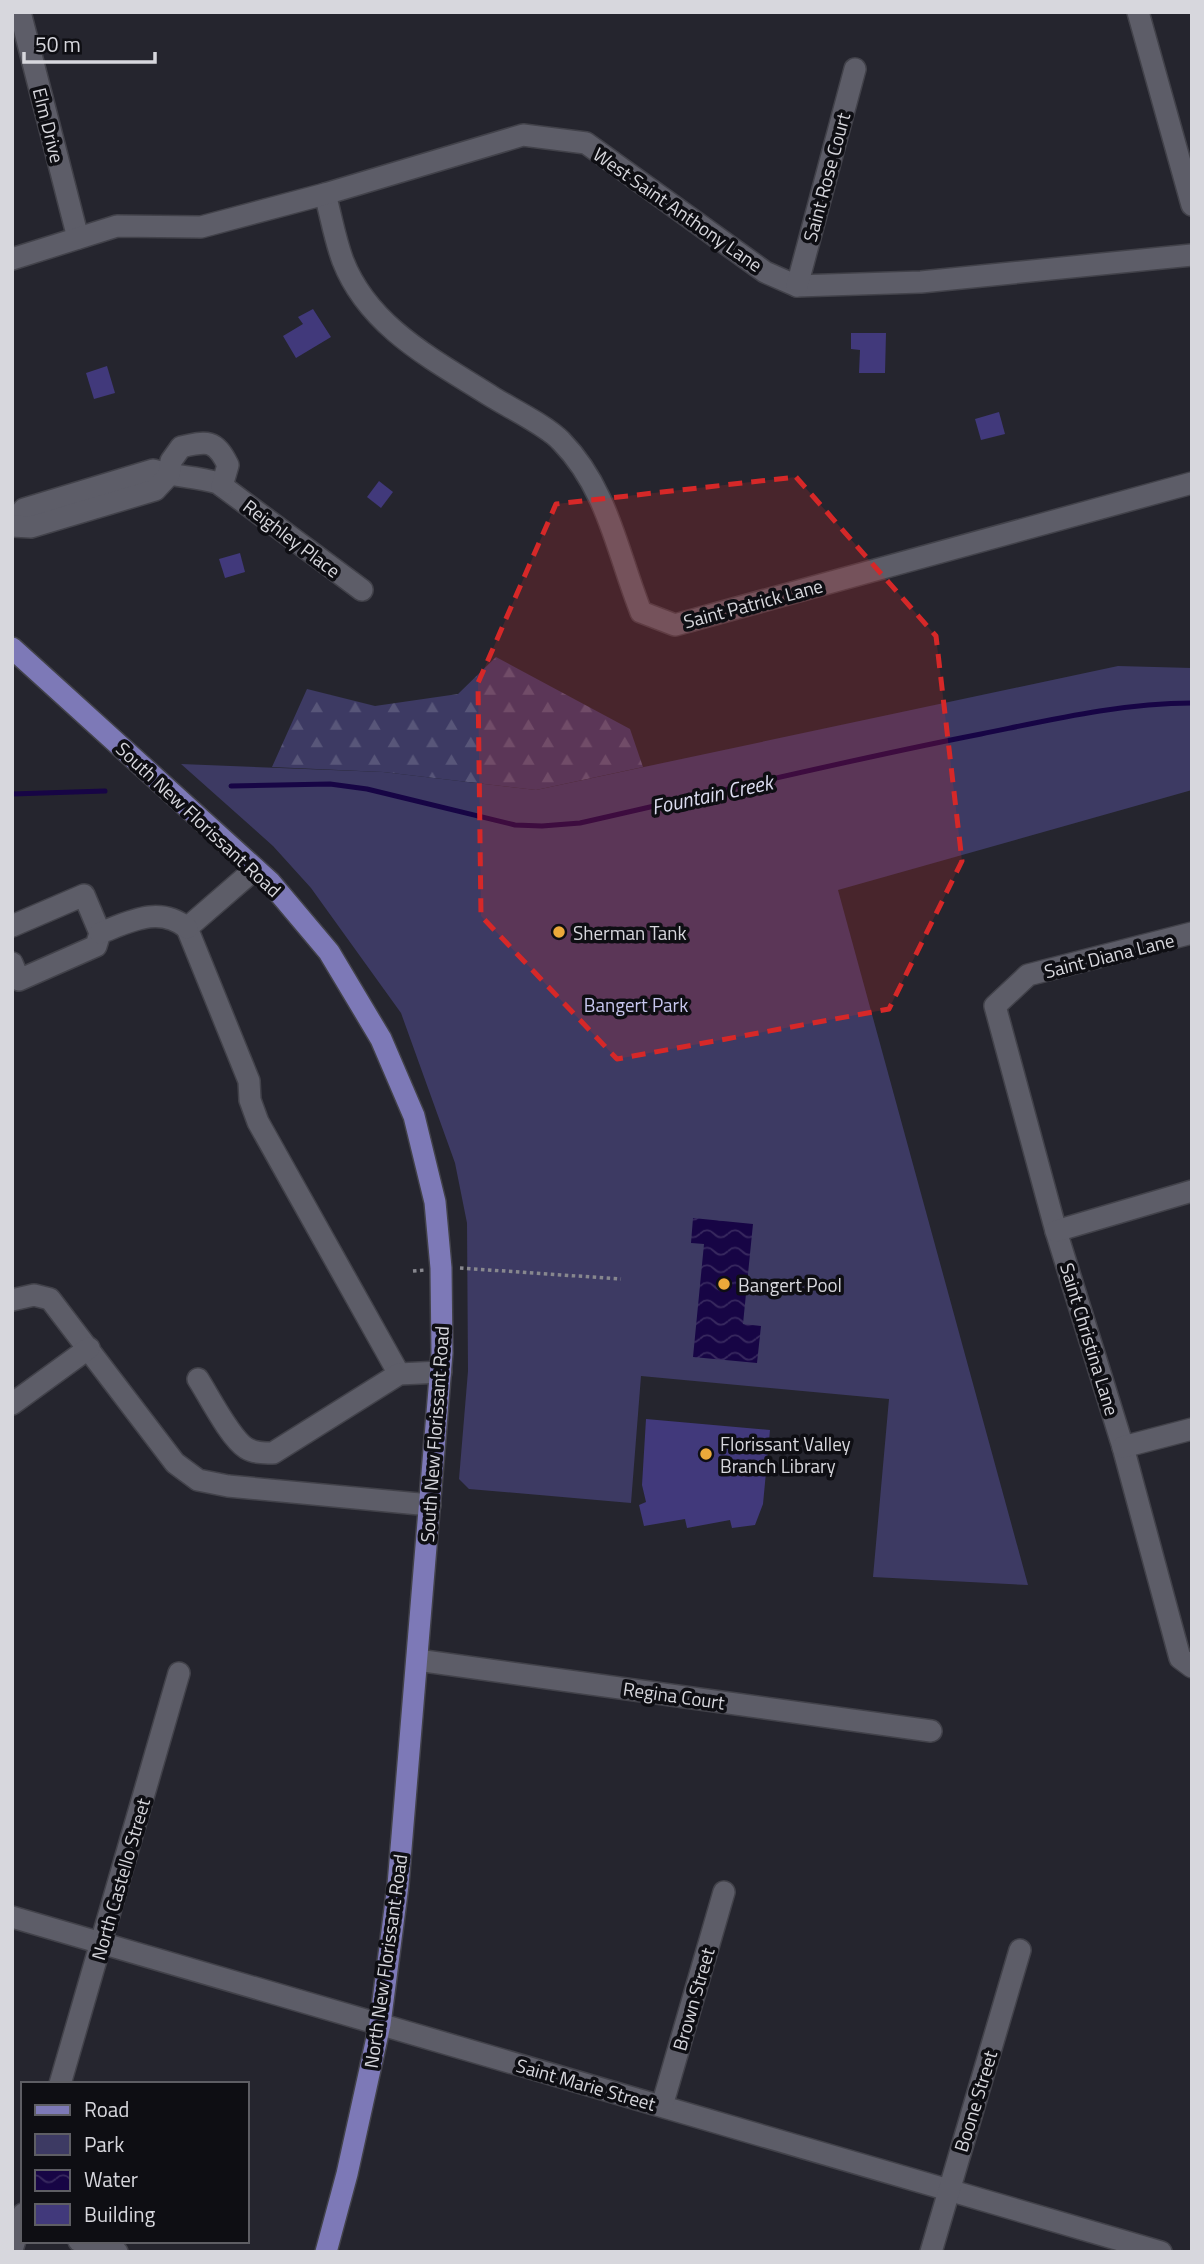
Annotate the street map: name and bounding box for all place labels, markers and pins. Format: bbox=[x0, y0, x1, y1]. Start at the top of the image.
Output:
place label: Sherman Tank bbox=[573, 918, 687, 947]
marker: Sherman Tank bbox=[551, 924, 567, 940]
place label: Bangert Pool bbox=[738, 1270, 842, 1299]
marker: Bangert Pool bbox=[716, 1276, 732, 1292]
place label: Florissant Valley Branch Library bbox=[720, 1429, 851, 1480]
marker: Florissant Valley Branch Library bbox=[698, 1446, 714, 1462]

